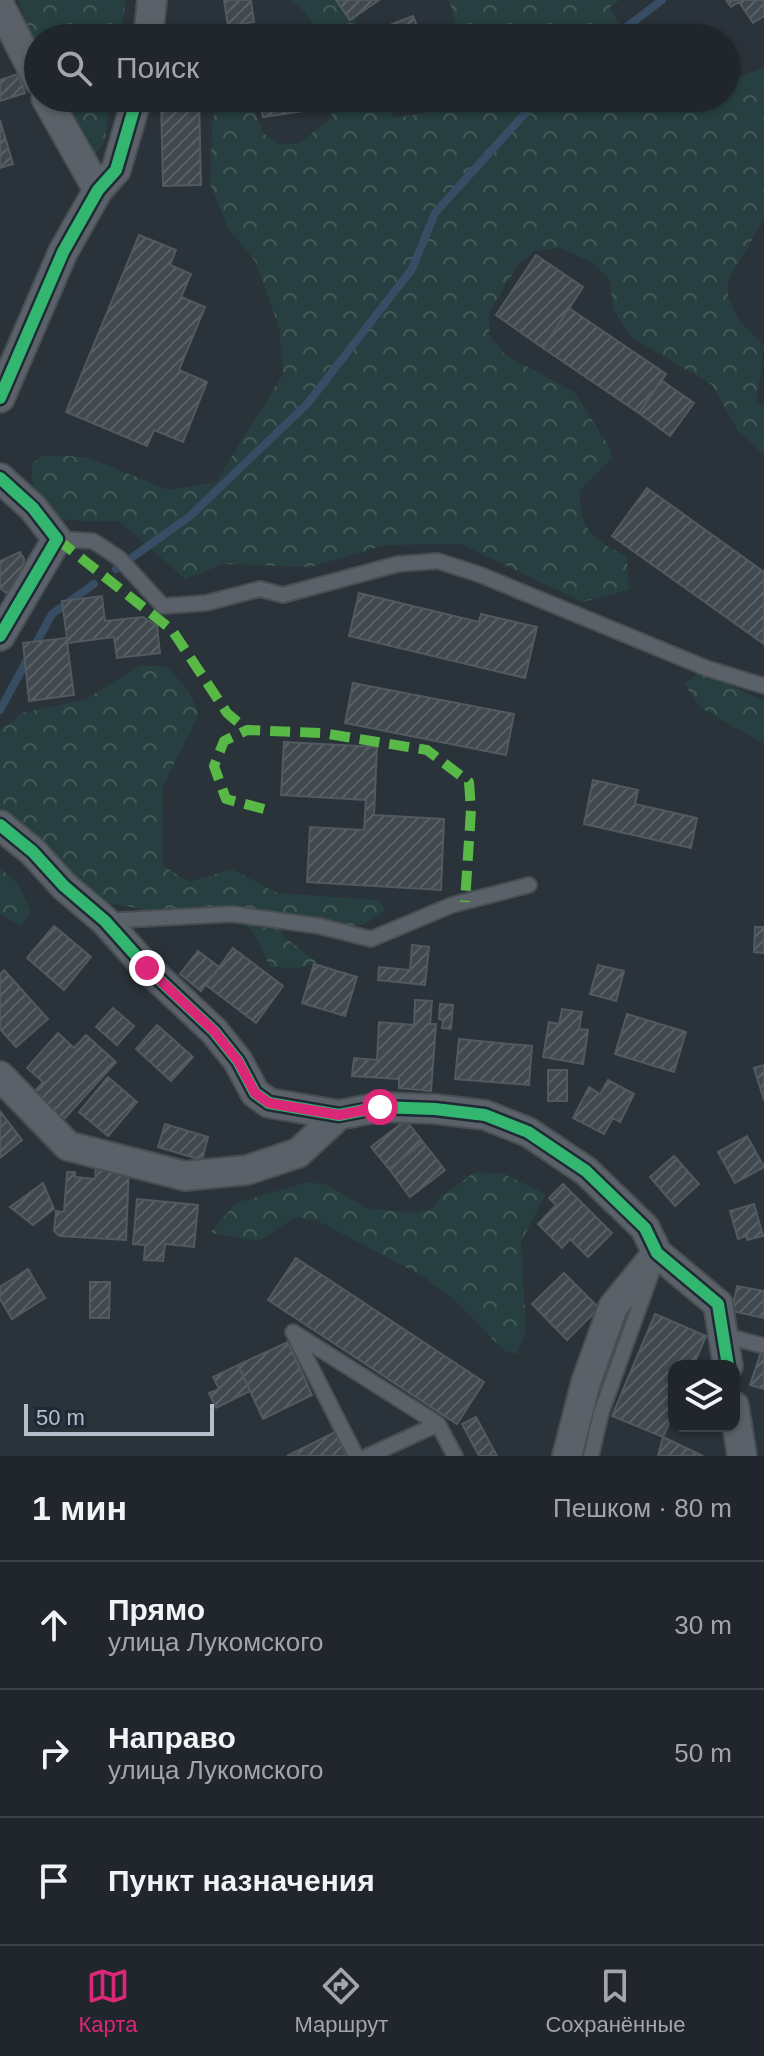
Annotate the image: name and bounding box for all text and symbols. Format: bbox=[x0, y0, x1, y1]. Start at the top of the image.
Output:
search box bbox=[24, 24, 740, 112]
icon: search bbox=[52, 46, 96, 90]
text: Поиск bbox=[116, 51, 199, 84]
route end bbox=[129, 950, 165, 986]
route start bbox=[362, 1089, 398, 1125]
map controls bbox=[668, 1360, 740, 1432]
button: layers bbox=[668, 1360, 740, 1432]
scale bar bbox=[24, 1400, 214, 1436]
text: 50 m bbox=[36, 1405, 85, 1430]
text: 1 мин bbox=[32, 1489, 127, 1527]
text: Пешком · 80 m bbox=[553, 1493, 732, 1523]
text: Прямо bbox=[108, 1593, 205, 1626]
icon: ahead bbox=[32, 1603, 76, 1647]
text: 30 m bbox=[674, 1610, 732, 1640]
text: улица Лукомского bbox=[108, 1627, 324, 1657]
text: Направо bbox=[108, 1721, 236, 1754]
icon: right bbox=[32, 1731, 76, 1775]
text: 50 m bbox=[674, 1738, 732, 1768]
text: улица Лукомского bbox=[108, 1755, 324, 1785]
icon: arrive bbox=[32, 1859, 76, 1903]
text: Пункт назначения bbox=[108, 1864, 375, 1897]
tab: Карта bbox=[79, 1964, 137, 2038]
tab: Маршрут bbox=[295, 1964, 388, 2038]
tab: Сохранённые bbox=[545, 1964, 685, 2038]

